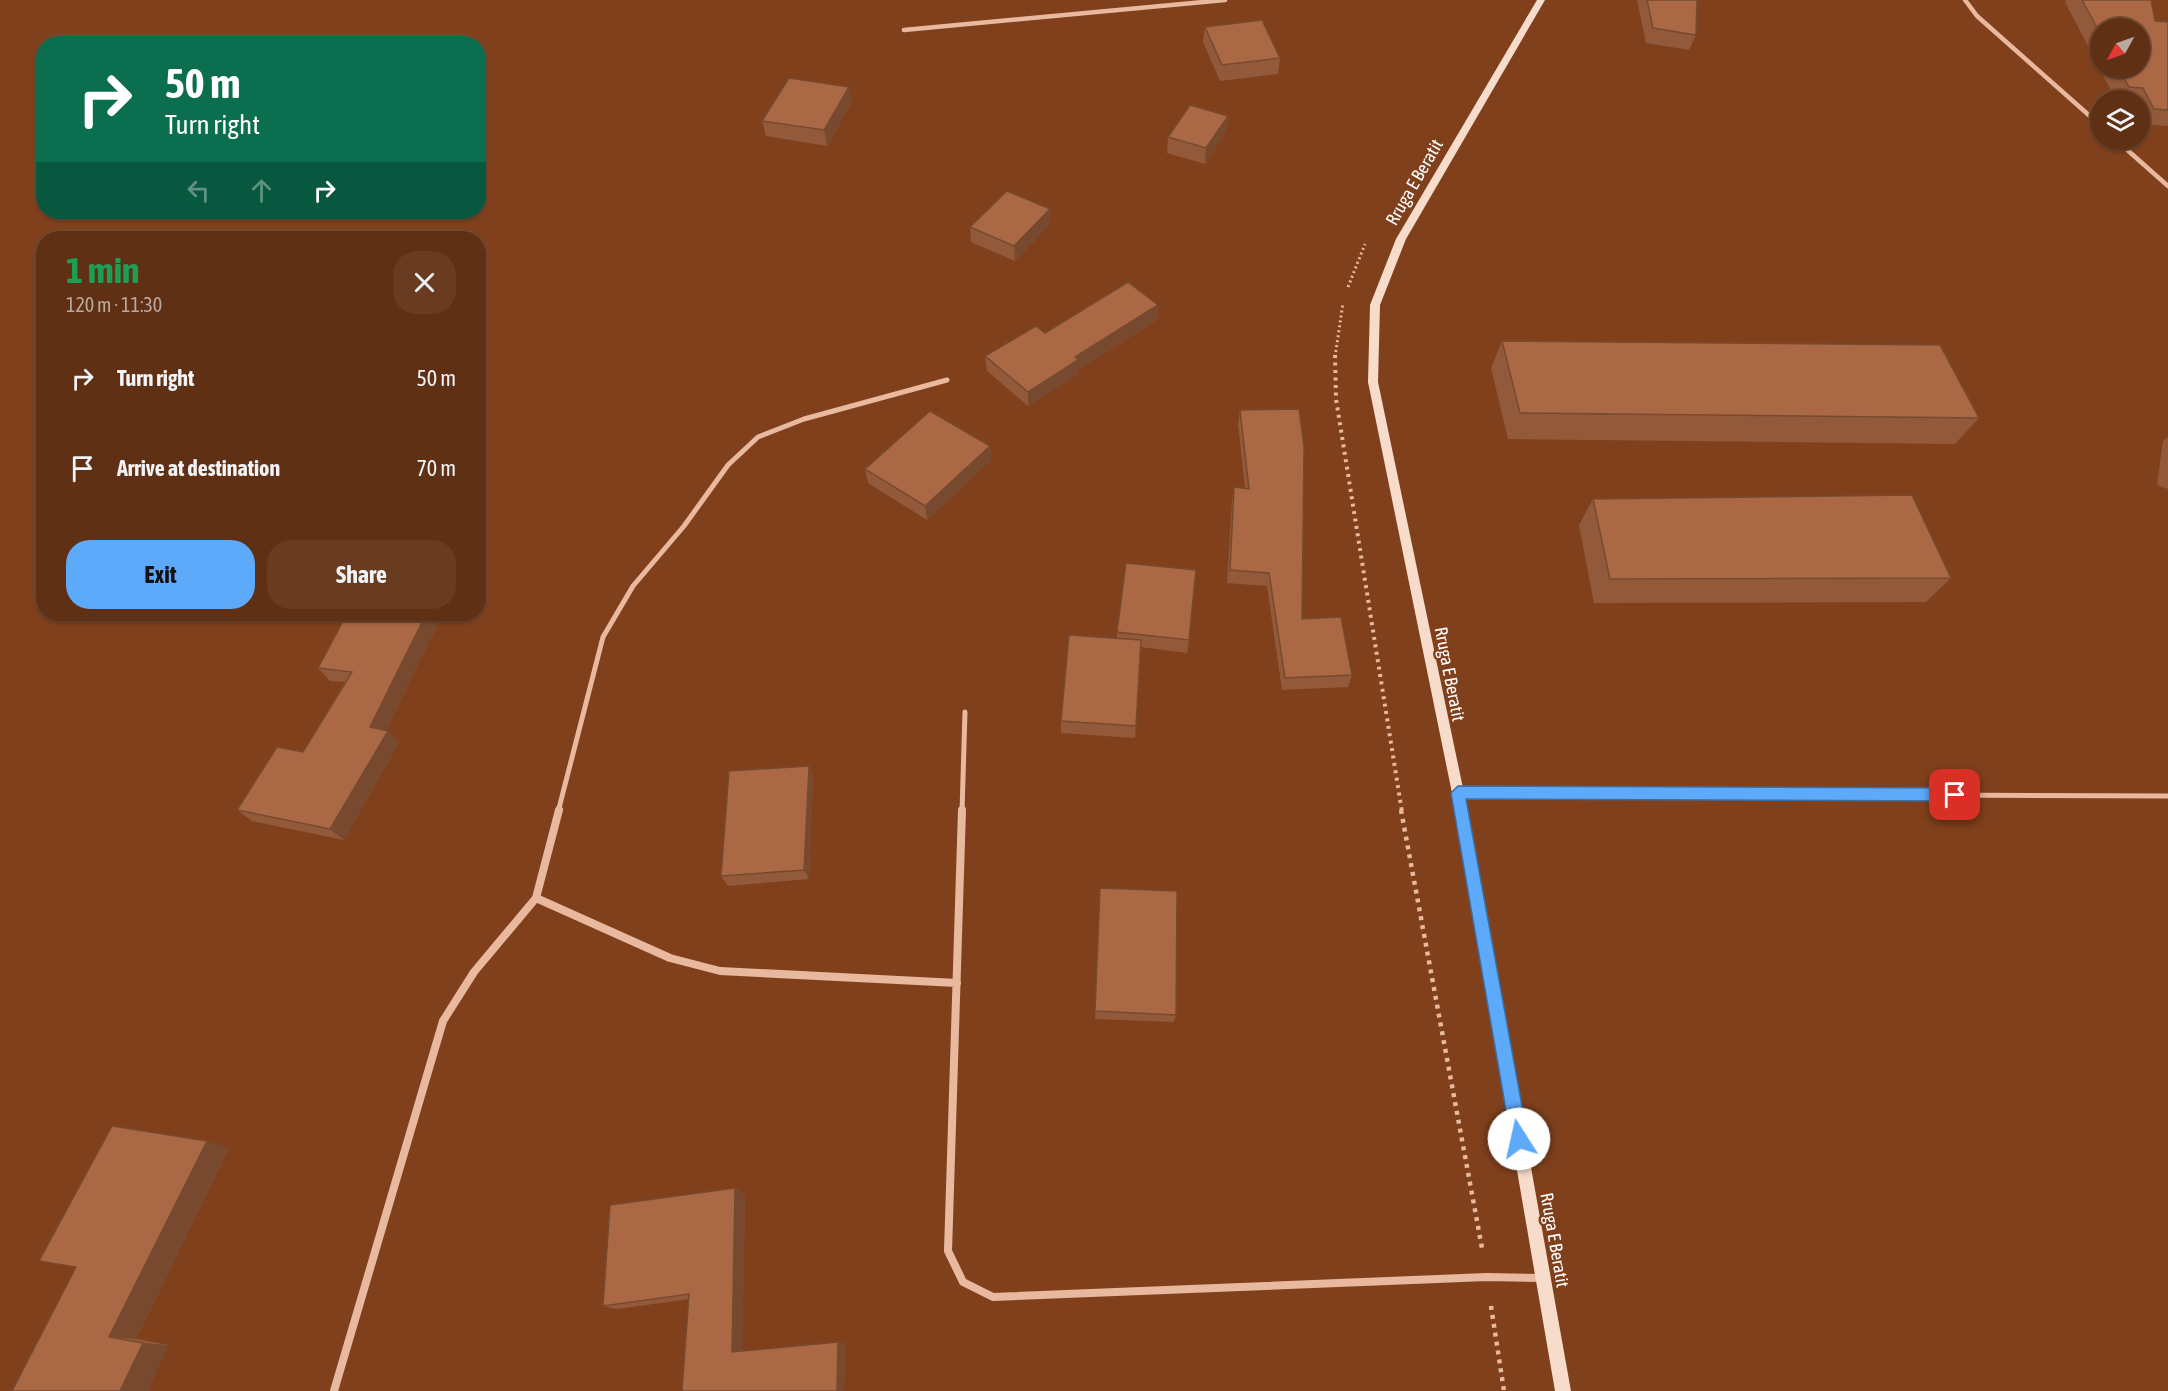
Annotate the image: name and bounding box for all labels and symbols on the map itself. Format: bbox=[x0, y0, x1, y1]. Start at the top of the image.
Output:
north arrow bbox=[2090, 18, 2150, 78]
street label: Rruga E Beratit bbox=[1381, 135, 1447, 229]
street label: Rruga E Beratit bbox=[1431, 625, 1469, 723]
pin bbox=[1929, 769, 1980, 820]
position arrow bbox=[1487, 1107, 1551, 1171]
street label: Rruga E Beratit bbox=[1536, 1191, 1574, 1289]

